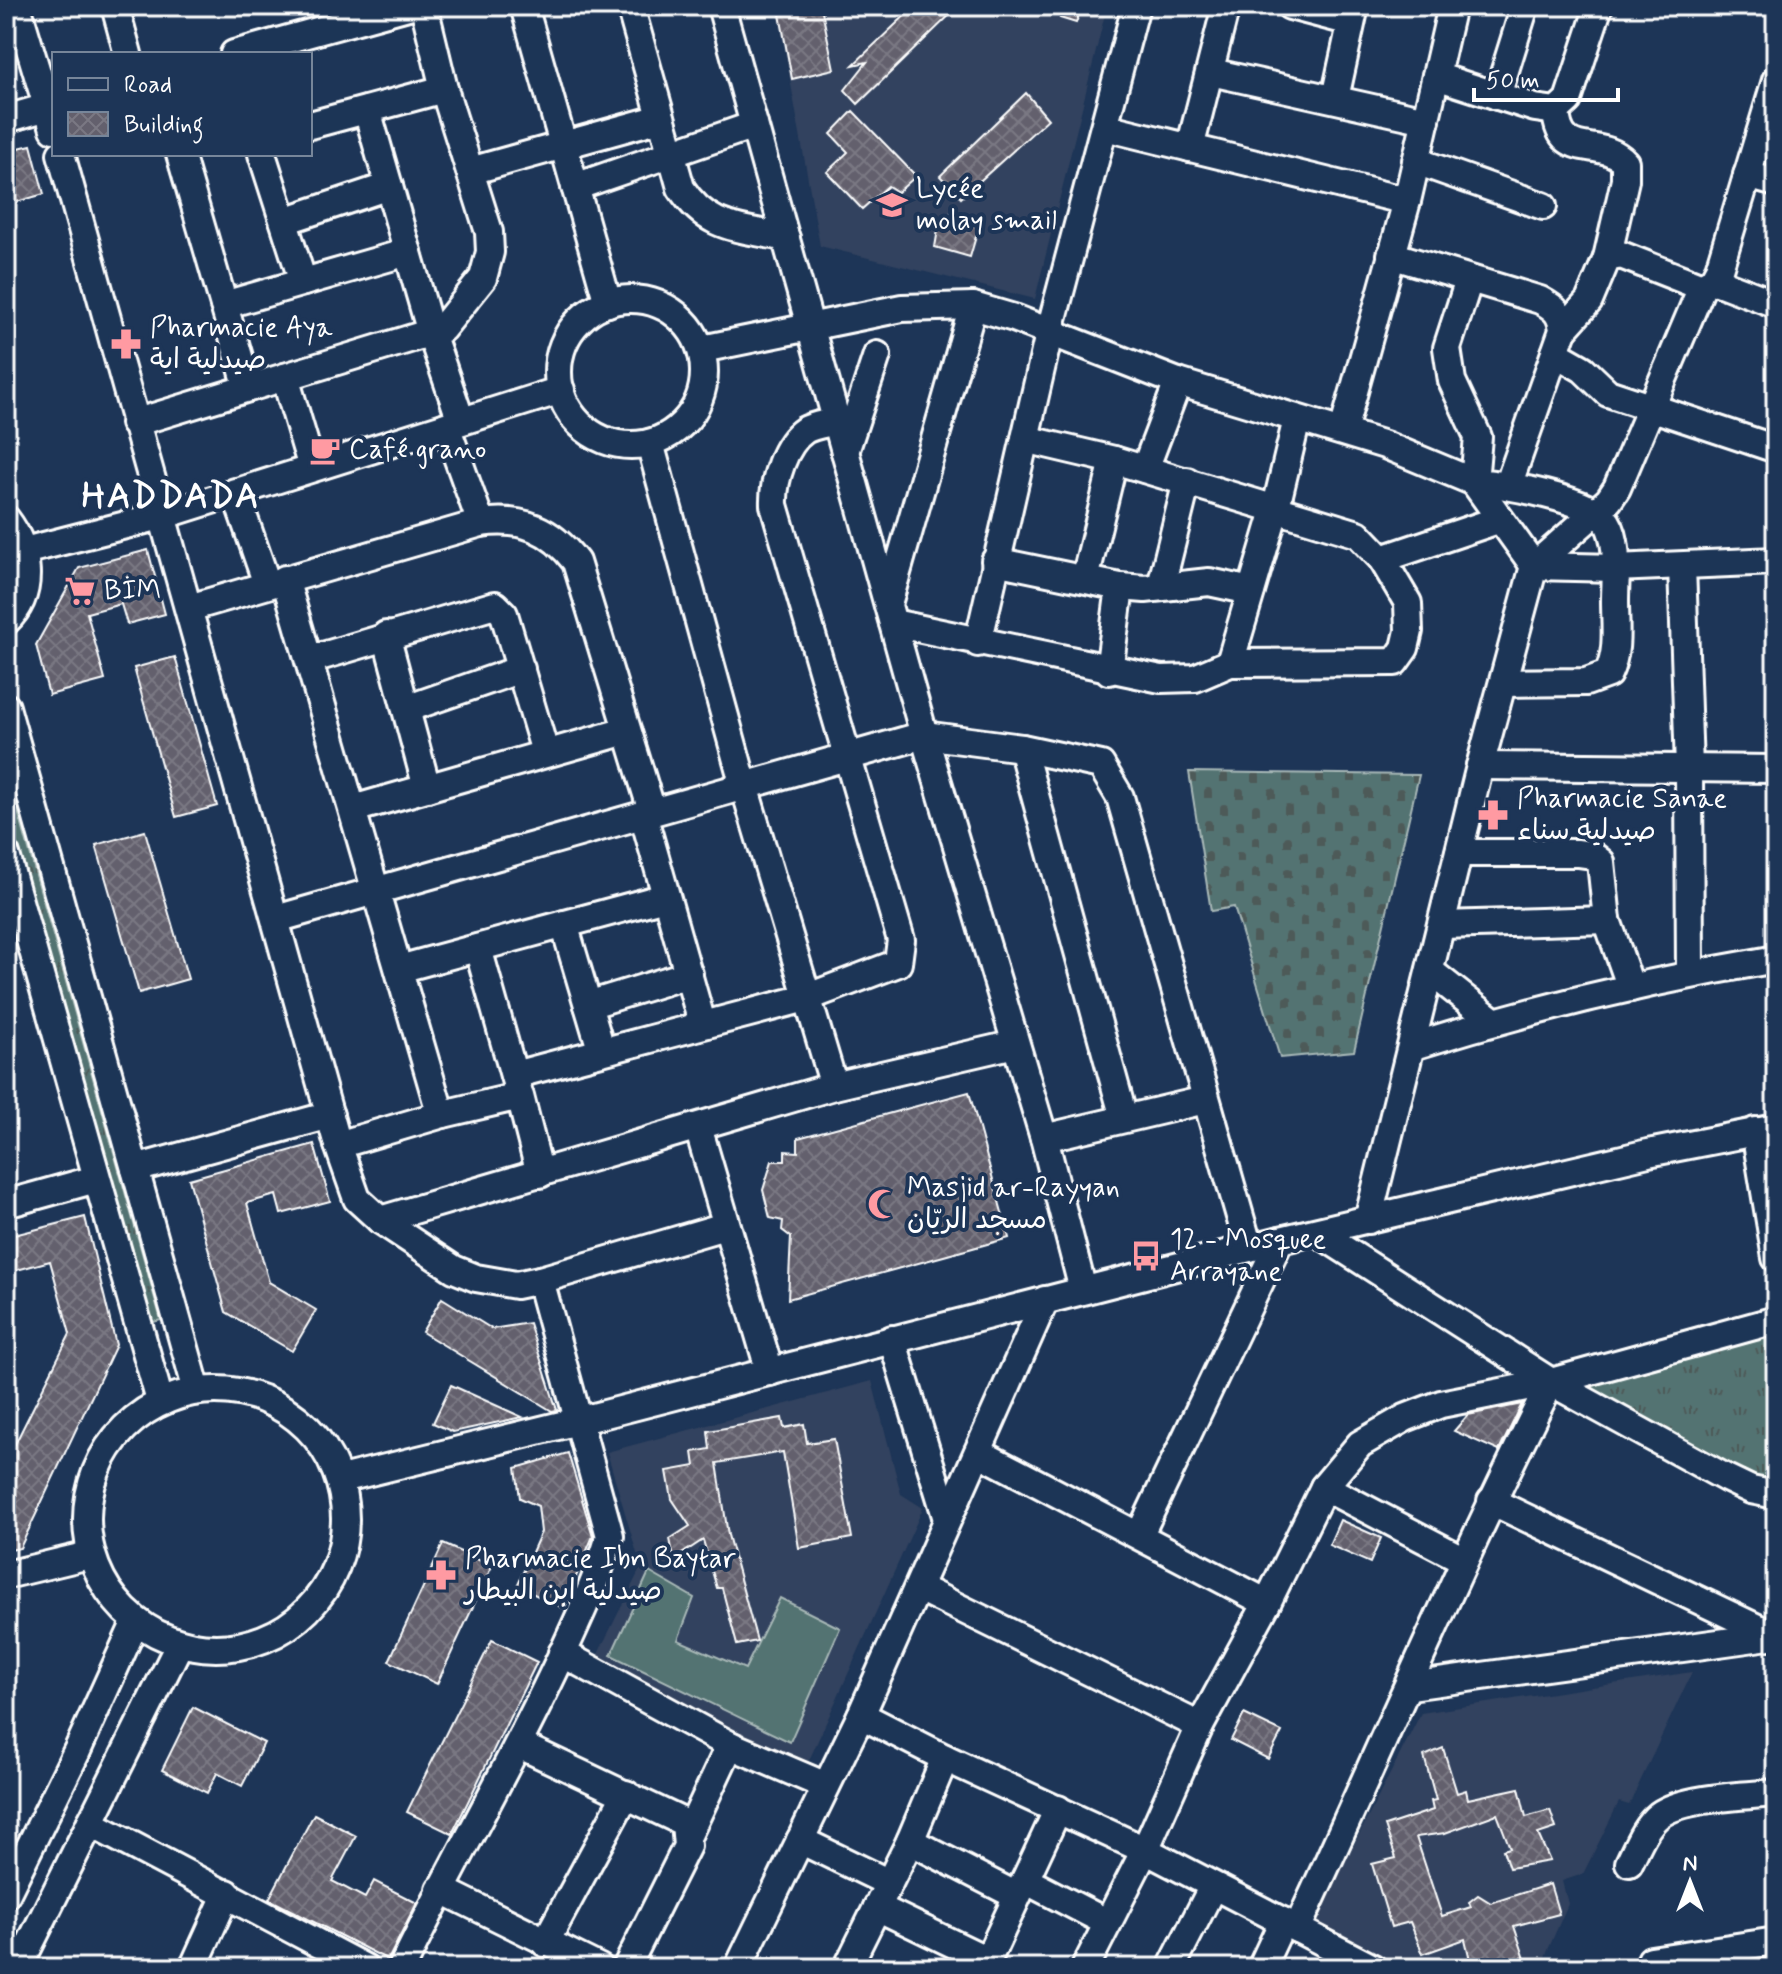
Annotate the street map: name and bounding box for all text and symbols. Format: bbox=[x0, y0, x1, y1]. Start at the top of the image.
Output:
legend bbox=[52, 52, 312, 156]
scale bar bbox=[1474, 52, 1618, 102]
text: 50 m bbox=[1486, 66, 1540, 97]
text: Road bbox=[124, 70, 172, 101]
text: Building bbox=[124, 110, 204, 144]
place label: Lycée molay smail bbox=[916, 171, 1057, 240]
school or university icon: Lycée molay smail bbox=[875, 188, 909, 222]
place label: Pharmacie Aya صيدلية اية bbox=[150, 310, 333, 379]
pharmacy icon: Pharmacie Aya صيدلية اية bbox=[109, 327, 143, 361]
place label: Café grano bbox=[349, 432, 486, 469]
cafe icon: Café grano bbox=[308, 433, 342, 467]
district label: HADDADA bbox=[82, 474, 260, 521]
place label: BİM bbox=[104, 573, 161, 610]
supermarket icon: BİM bbox=[63, 574, 97, 608]
place label: Pharmacie Sanae صيدلية سناء bbox=[1517, 781, 1727, 850]
pharmacy icon: Pharmacie Sanae صيدلية سناء bbox=[1476, 798, 1510, 832]
place label: Masjid ar-Rayyan مسجد الريّان bbox=[907, 1170, 1120, 1239]
mosque icon: Masjid ar-Rayyan مسجد الريّان bbox=[866, 1187, 900, 1221]
place label: 12 - Mosquee Arrayane bbox=[1170, 1222, 1326, 1291]
bus stop icon: 12 - Mosquee Arrayane bbox=[1129, 1239, 1163, 1273]
place label: Pharmacie Ibn Baytar صيدلية ابن البيطار bbox=[463, 1541, 736, 1610]
pharmacy icon: Pharmacie Ibn Baytar صيدلية ابن البيطار bbox=[424, 1558, 458, 1592]
north arrow bbox=[1650, 1842, 1730, 1922]
text: N bbox=[1683, 1850, 1697, 1878]

